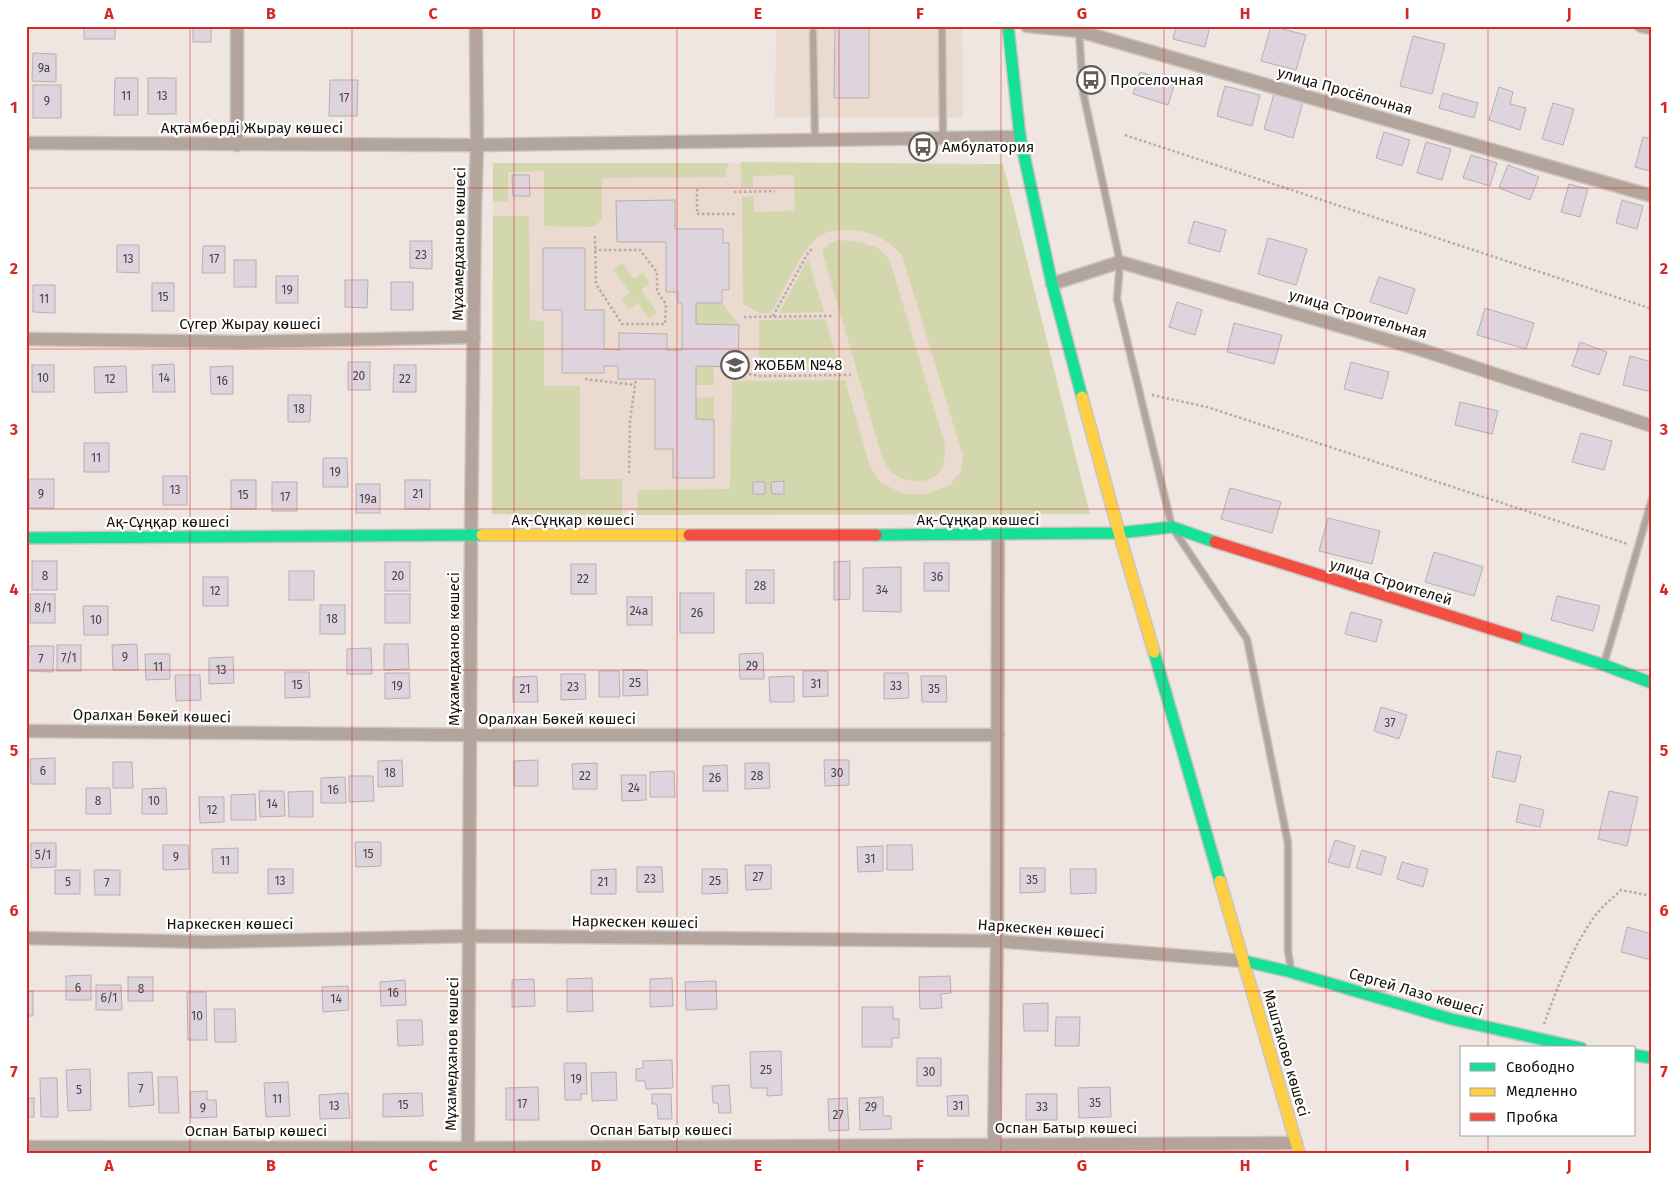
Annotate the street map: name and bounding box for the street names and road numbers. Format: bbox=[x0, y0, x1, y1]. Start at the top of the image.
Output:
street label: улица Просёлочная bbox=[1275, 63, 1415, 119]
street label: Ақтамберді Жырау көшесі bbox=[161, 119, 343, 137]
street label: Мұхамедханов көшесі bbox=[449, 167, 469, 321]
street label: улица Строительная bbox=[1287, 286, 1429, 342]
street label: Сүгер Жырау көшесі bbox=[179, 315, 321, 333]
street label: Ақ-Сұңқар көшесі bbox=[512, 511, 634, 529]
street label: Ақ-Сұңқар көшесі bbox=[917, 511, 1039, 529]
street label: Ақ-Сұңқар көшесі bbox=[107, 513, 229, 531]
street label: улица Строителей bbox=[1328, 555, 1454, 609]
street label: Мұхамедханов көшесі bbox=[445, 572, 463, 726]
street label: Оралхан Бөкей көшесі bbox=[73, 706, 231, 726]
street label: Оралхан Бөкей көшесі bbox=[478, 710, 636, 728]
street label: Наркескен көшесі bbox=[571, 912, 699, 932]
street label: Наркескен көшесі bbox=[167, 915, 293, 933]
street label: Наркескен көшесі bbox=[977, 916, 1105, 942]
street label: Сергей Лазо көшесі bbox=[1347, 964, 1485, 1020]
street label: Мұхамедханов көшесі bbox=[442, 977, 462, 1131]
street label: Маштаково көшесі bbox=[1259, 987, 1313, 1119]
street label: Оспан Батыр көшесі bbox=[995, 1119, 1137, 1137]
street label: Оспан Батыр көшесі bbox=[590, 1121, 732, 1139]
street label: Оспан Батыр көшесі bbox=[185, 1122, 327, 1140]

